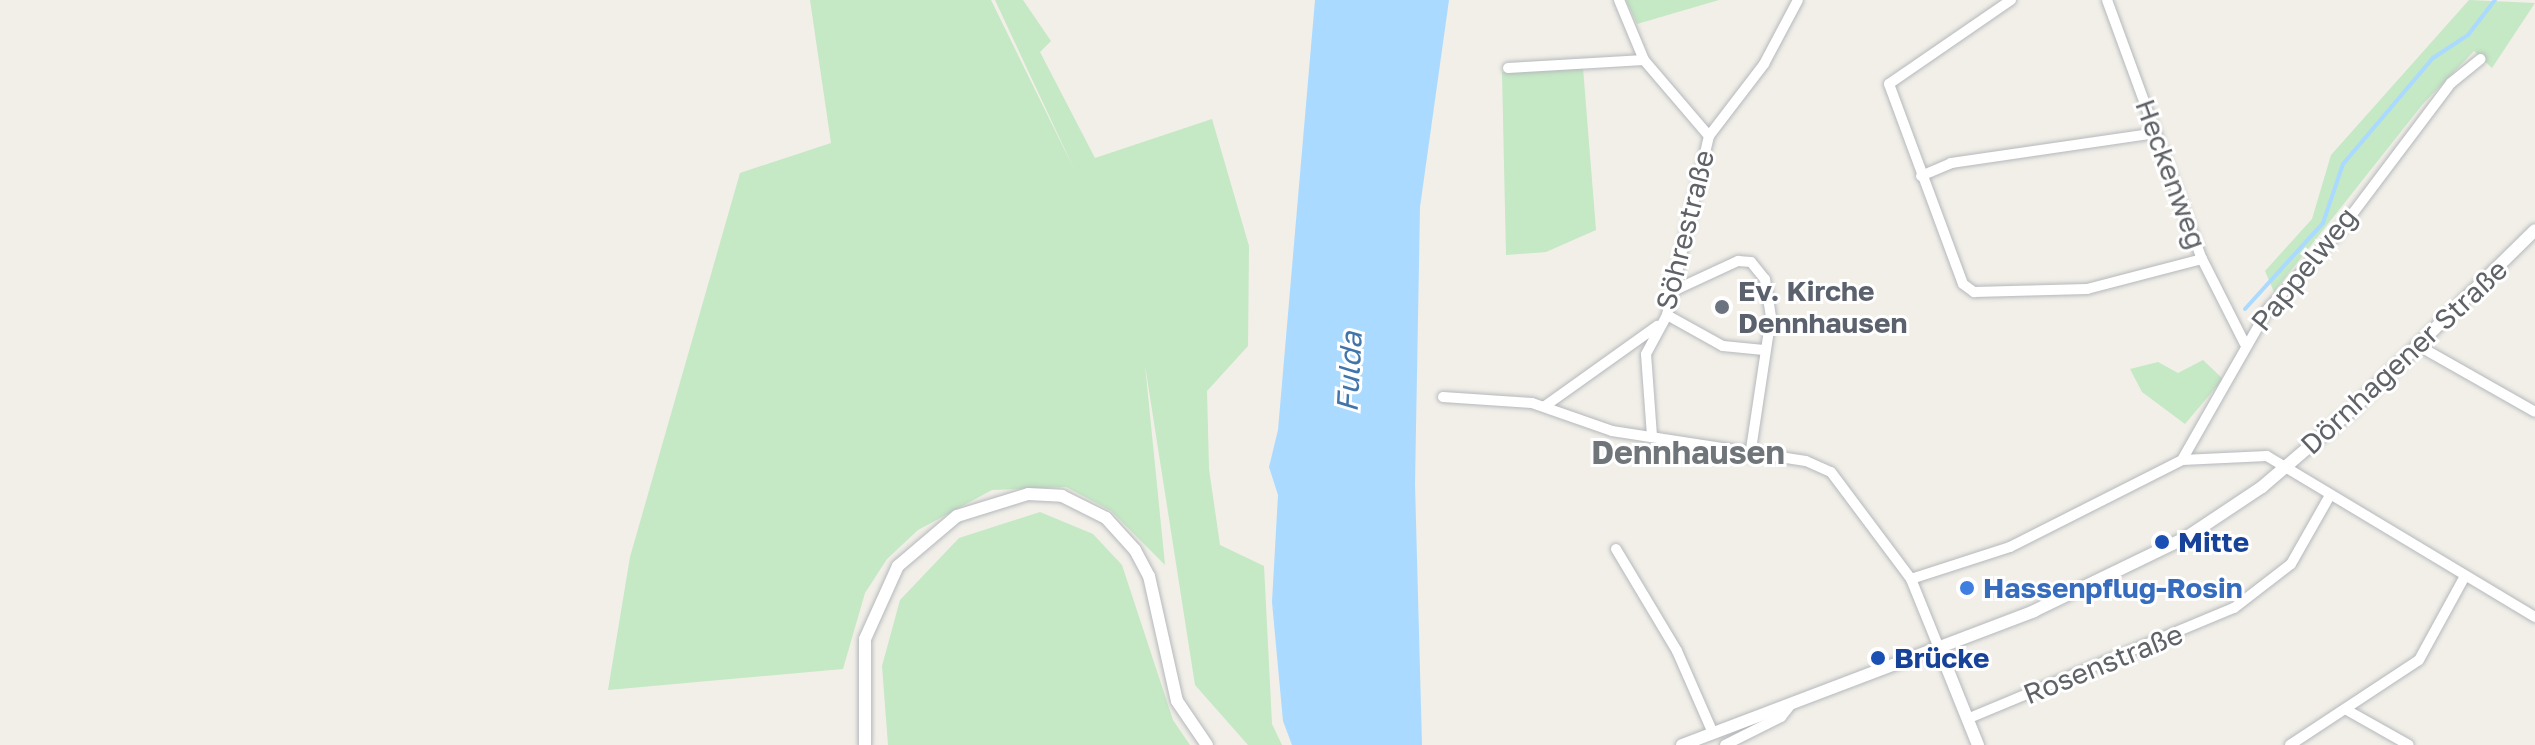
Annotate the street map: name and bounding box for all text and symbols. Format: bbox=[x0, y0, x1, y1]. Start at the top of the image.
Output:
street label: Heckenweg bbox=[2128, 94, 2214, 254]
street label: Söhrestraße bbox=[1649, 146, 1721, 314]
street label: Pappelweg bbox=[2244, 200, 2364, 338]
street label: Dörnhagener Straße bbox=[2294, 253, 2514, 461]
place label: Ev. Kirche Dennhausen bbox=[1738, 274, 1907, 340]
marker: Ev. Kirche Dennhausen bbox=[1713, 298, 1731, 316]
water label: Fulda bbox=[1329, 331, 1369, 413]
district label: Dennhausen bbox=[1591, 433, 1785, 471]
place label: Mitte bbox=[2178, 525, 2249, 559]
marker: Mitte bbox=[2153, 533, 2171, 551]
place label: Hassenpflug-Rosin bbox=[1983, 571, 2243, 605]
marker: Hassenpflug-Rosin bbox=[1958, 579, 1976, 597]
street label: Rosenstraße bbox=[2018, 617, 2188, 711]
place label: Brücke bbox=[1894, 641, 1990, 675]
marker: Brücke bbox=[1869, 649, 1887, 667]

